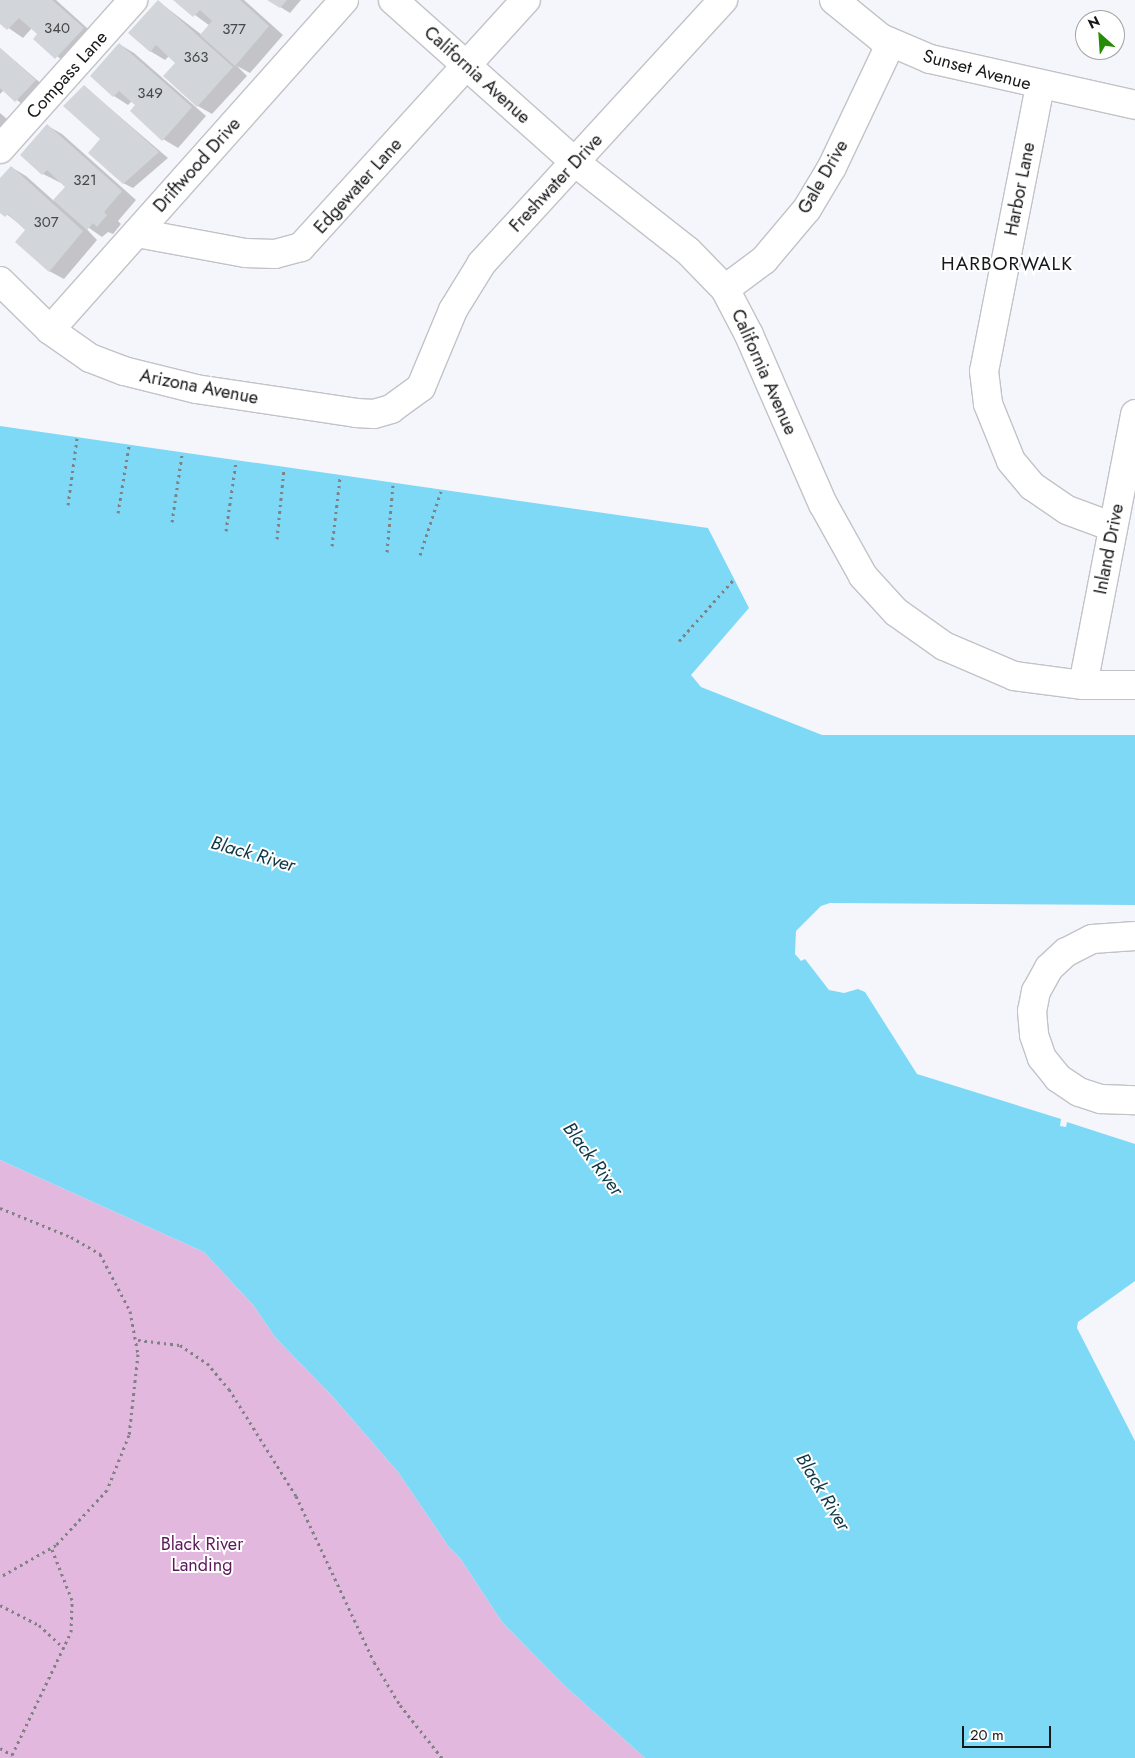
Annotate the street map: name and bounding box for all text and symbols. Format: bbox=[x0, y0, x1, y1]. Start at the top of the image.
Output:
north arrow bbox=[1075, 10, 1125, 60]
text: N bbox=[1084, 11, 1103, 34]
house number: 340 bbox=[44, 20, 70, 38]
house number: 377 bbox=[222, 21, 246, 39]
street label: California Avenue bbox=[420, 22, 534, 128]
street label: Compass Lane bbox=[22, 27, 112, 123]
street label: Sunset Avenue bbox=[921, 45, 1033, 95]
house number: 363 bbox=[183, 49, 209, 67]
house number: 349 bbox=[137, 85, 163, 103]
street label: Driftwood Drive bbox=[149, 113, 245, 217]
street label: Freshwater Drive bbox=[505, 129, 607, 237]
street label: Edgewater Lane bbox=[310, 134, 406, 238]
street label: Gale Drive bbox=[793, 136, 853, 218]
street label: Harbor Lane bbox=[1000, 140, 1040, 238]
house number: 321 bbox=[73, 172, 97, 190]
house number: 307 bbox=[33, 214, 59, 232]
district label: HARBORWALK bbox=[940, 253, 1074, 275]
street label: California Avenue bbox=[727, 306, 801, 438]
street label: Arizona Avenue bbox=[138, 365, 260, 409]
street label: Inland Drive bbox=[1090, 502, 1128, 596]
water label: Black River bbox=[208, 831, 298, 877]
water label: Black River bbox=[558, 1118, 628, 1200]
water label: Black River bbox=[791, 1449, 855, 1535]
park label: Black River Landing bbox=[161, 1534, 243, 1576]
scale bar bbox=[965, 1716, 1054, 1748]
text: 20 m bbox=[970, 1724, 1004, 1746]

